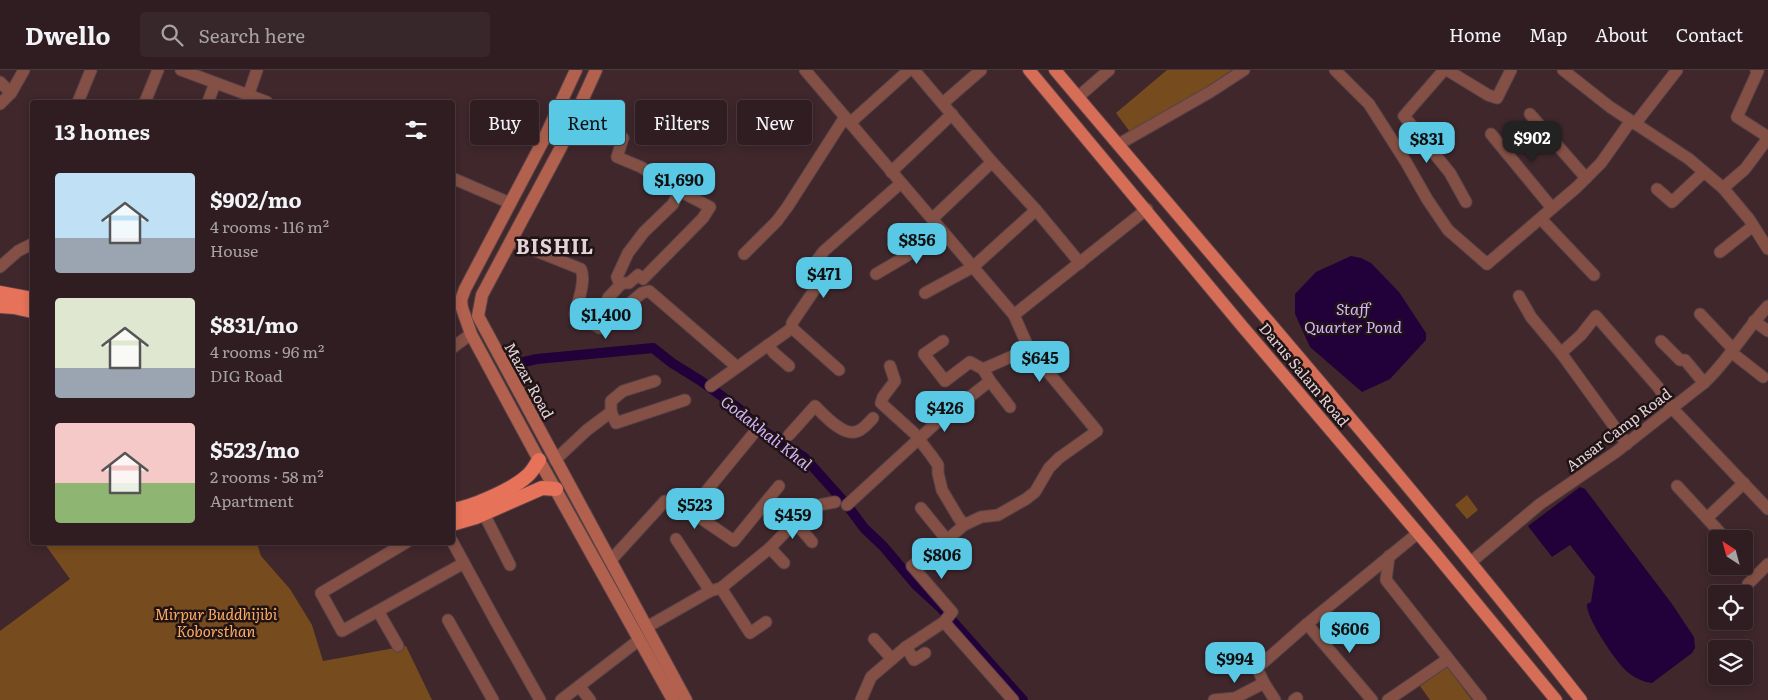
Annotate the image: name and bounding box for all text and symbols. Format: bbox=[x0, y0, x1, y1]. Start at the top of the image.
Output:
search box bbox=[140, 12, 490, 57]
text: Dwello bbox=[25, 17, 110, 52]
icon: search bbox=[158, 21, 186, 49]
text: Search here bbox=[198, 21, 305, 49]
text: Home bbox=[1449, 21, 1501, 48]
text: Map bbox=[1529, 21, 1567, 48]
text: About bbox=[1595, 21, 1648, 48]
text: Contact bbox=[1676, 21, 1743, 48]
chip: Buy bbox=[470, 100, 539, 145]
chip: Rent bbox=[549, 100, 625, 145]
chip: Filters bbox=[635, 100, 727, 145]
chip: New bbox=[737, 100, 812, 145]
text: 13 homes bbox=[55, 115, 150, 146]
icon: filters bbox=[402, 116, 430, 144]
pin: $902 bbox=[1502, 121, 1562, 163]
pin: $831 bbox=[1397, 122, 1457, 164]
text: $902 bbox=[1514, 125, 1550, 149]
text: $831 bbox=[1410, 126, 1444, 150]
pin: $1,690 bbox=[638, 162, 720, 205]
text: $1,690 bbox=[654, 167, 704, 191]
text: $902/mo bbox=[210, 183, 302, 214]
icon: home bbox=[95, 193, 155, 253]
text: 4 rooms · 116 m² bbox=[210, 214, 329, 238]
pin: $856 bbox=[887, 222, 947, 265]
text: $856 bbox=[899, 227, 936, 251]
district label: BISHIL bbox=[516, 230, 594, 260]
text: House bbox=[210, 238, 258, 262]
pin: $471 bbox=[794, 256, 854, 299]
text: $471 bbox=[807, 261, 841, 285]
water label: Staff Quarter Pond bbox=[1304, 296, 1403, 338]
pin: $1,400 bbox=[565, 298, 647, 340]
text: $1,400 bbox=[581, 302, 631, 326]
text: $831/mo bbox=[210, 308, 298, 339]
street label: Darus Salam Road bbox=[1255, 317, 1355, 431]
icon: home bbox=[95, 318, 155, 378]
street label: Mazar Road bbox=[499, 337, 561, 423]
text: 4 rooms · 96 m² bbox=[210, 339, 324, 363]
pin: $645 bbox=[1010, 340, 1070, 383]
text: $645 bbox=[1021, 345, 1059, 369]
text: DIG Road bbox=[210, 363, 283, 387]
street label: Ansar Camp Road bbox=[1561, 382, 1675, 476]
water label: Godakhali Khal bbox=[716, 389, 818, 476]
pin: $426 bbox=[915, 390, 975, 433]
text: $426 bbox=[926, 395, 964, 419]
text: $523/mo bbox=[210, 433, 300, 464]
icon: home bbox=[95, 443, 155, 503]
text: 2 rooms · 58 m² bbox=[210, 464, 324, 488]
text: Apartment bbox=[210, 488, 294, 512]
pin: $523 bbox=[665, 488, 725, 530]
text: $523 bbox=[677, 492, 713, 516]
pin: $459 bbox=[763, 498, 823, 540]
text: $459 bbox=[775, 502, 811, 526]
north arrow bbox=[1708, 530, 1752, 575]
map controls bbox=[1708, 530, 1753, 685]
pin: $806 bbox=[912, 538, 972, 580]
text: $806 bbox=[923, 542, 961, 566]
button: locate bbox=[1708, 585, 1753, 630]
park label: Mirpur Buddhijibi Koborsthan bbox=[155, 602, 278, 642]
pin: $606 bbox=[1320, 612, 1380, 654]
text: $606 bbox=[1331, 616, 1369, 640]
button: layers bbox=[1708, 640, 1753, 685]
pin: $994 bbox=[1205, 642, 1265, 684]
text: $994 bbox=[1216, 646, 1254, 670]

